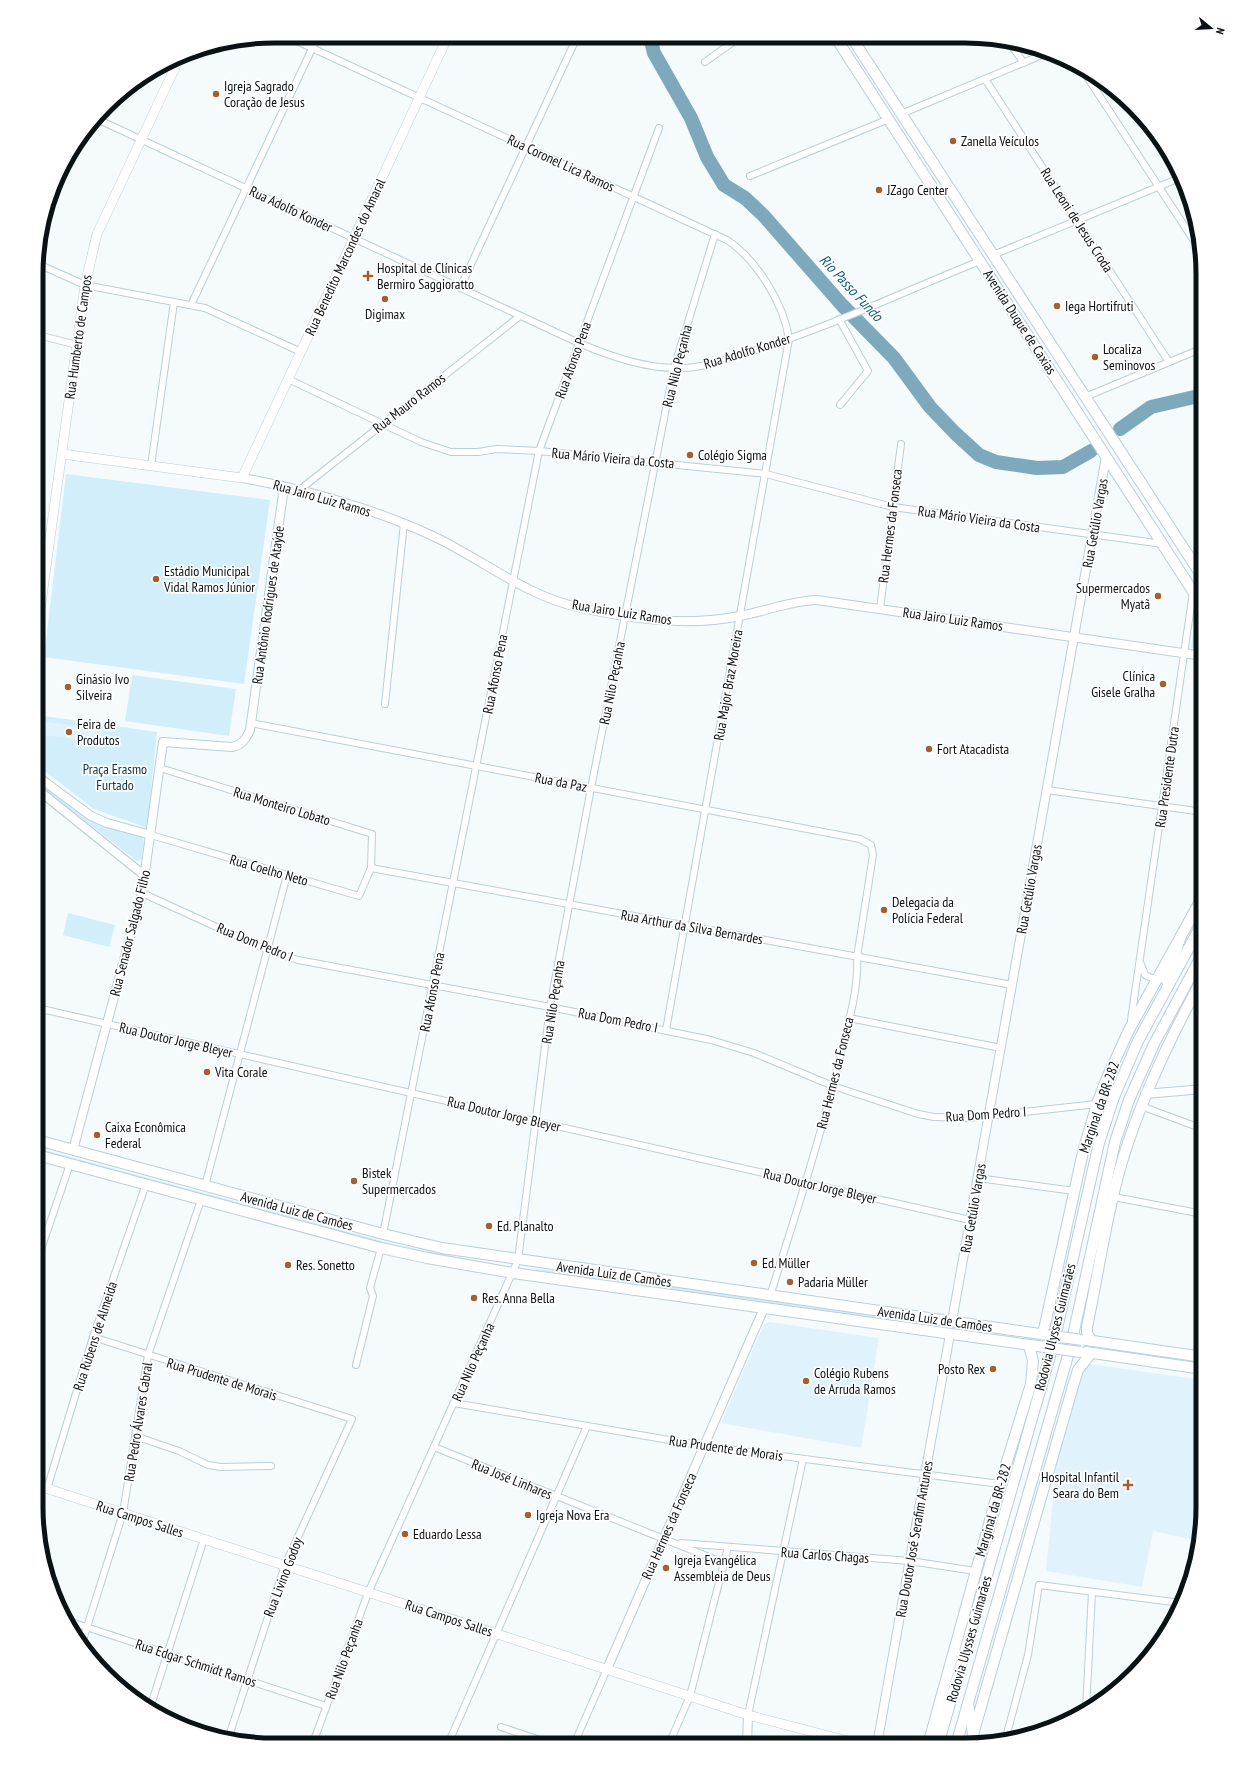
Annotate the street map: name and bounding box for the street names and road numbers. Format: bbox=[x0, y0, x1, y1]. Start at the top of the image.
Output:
street label: Rua Coronel Lica Ramos bbox=[505, 130, 618, 196]
street label: Rua Leoni de Jesus Croda bbox=[1037, 164, 1117, 276]
street label: Rua Benedito Marcondes do Amaral bbox=[301, 175, 390, 338]
street label: Rua Adolfo Konder bbox=[247, 182, 336, 236]
street label: Avenida Duque de Caxias bbox=[979, 266, 1061, 378]
street label: Rua Humberto de Campos bbox=[60, 273, 96, 400]
street label: Rua Afonso Pena bbox=[551, 319, 595, 401]
street label: Rua Nilo Peçanha bbox=[658, 323, 696, 409]
street label: Rua Adolfo Konder bbox=[701, 329, 793, 373]
street label: Rua Mauro Ramos bbox=[369, 369, 449, 437]
street label: Rua Mário Vieira da Costa bbox=[551, 444, 675, 472]
street label: Rua Hermes da Fonseca bbox=[874, 468, 906, 584]
street label: Rua Jairo Luiz Ramos bbox=[271, 475, 373, 521]
street label: Rua Getúlio Vargas bbox=[1078, 477, 1112, 569]
street label: Rua Mário Vieira da Costa bbox=[917, 502, 1041, 536]
street label: Rua Antônio Rodrigues de Ataýde bbox=[248, 524, 288, 685]
street label: Rua Jairo Luiz Ramos bbox=[571, 595, 673, 629]
street label: Rua Jairo Luiz Ramos bbox=[902, 603, 1004, 635]
street label: Rua Major Braz Moreira bbox=[709, 628, 747, 742]
street label: Rua Afonso Pena bbox=[478, 633, 512, 715]
street label: Rua Nilo Peçanha bbox=[595, 640, 629, 726]
street label: Rua Presidente Dutra bbox=[1151, 725, 1183, 829]
street label: Rua da Paz bbox=[533, 768, 589, 796]
street label: Rua Monteiro Lobato bbox=[231, 783, 333, 829]
street label: Rua Getúlio Vargas bbox=[1012, 843, 1046, 935]
street label: Rua Coelho Neto bbox=[228, 850, 310, 890]
street label: Rua Senador Salgado Filho bbox=[106, 868, 154, 998]
street label: Rua Arthur da Silva Bernardes bbox=[620, 906, 765, 948]
street label: Rua Dom Pedro I bbox=[214, 919, 296, 965]
street label: Rua Afonso Pena bbox=[415, 951, 449, 1033]
street label: Rua Nilo Peçanha bbox=[538, 959, 568, 1045]
street label: Rua Dom Pedro I bbox=[577, 1003, 659, 1037]
street label: Rua Hermes da Fonseca bbox=[812, 1015, 858, 1131]
street label: Rua Doutor Jorge Bleyer bbox=[118, 1018, 235, 1062]
street label: Marginal da BR-282 bbox=[1075, 1059, 1123, 1155]
street label: Rua Doutor Jorge Bleyer bbox=[446, 1092, 563, 1136]
street label: Rua Dom Pedro I bbox=[945, 1102, 1027, 1126]
street label: Rua Getúlio Vargas bbox=[956, 1162, 990, 1254]
street label: Rua Doutor Jorge Bleyer bbox=[762, 1164, 879, 1208]
street label: Avenida Luiz de Camões bbox=[239, 1187, 356, 1235]
street label: Avenida Luiz de Camões bbox=[555, 1257, 673, 1291]
street label: Rodovia Ulysses Guimarães bbox=[1030, 1261, 1080, 1393]
street label: Rua Rubens de Almeida bbox=[69, 1279, 121, 1393]
street label: Avenida Luiz de Camões bbox=[876, 1302, 994, 1336]
street label: Rua Nilo Peçanha bbox=[448, 1320, 498, 1404]
street label: Rua Prudente de Morais bbox=[165, 1354, 280, 1404]
street label: Rua Pedro Álvares Cabral bbox=[120, 1360, 156, 1483]
street label: Rua Prudente de Morais bbox=[668, 1431, 784, 1465]
street label: Rua José Linhares bbox=[469, 1455, 555, 1503]
street label: Rua Doutor José Serafim Antunes bbox=[891, 1459, 937, 1619]
street label: Marginal da BR-282 bbox=[971, 1461, 1015, 1559]
street label: Rua Hermes da Fonseca bbox=[637, 1470, 701, 1582]
street label: Rua Campos Salles bbox=[94, 1496, 186, 1542]
street label: Rua Livino Godoy bbox=[260, 1534, 307, 1619]
street label: Rua Carlos Chagas bbox=[780, 1543, 870, 1567]
street label: Rodovia Ulysses Guimarães bbox=[942, 1573, 996, 1704]
street label: Rua Campos Salles bbox=[403, 1595, 495, 1641]
street label: Rua Nilo Peçanha bbox=[321, 1616, 367, 1702]
street label: Rua Edgar Schmidt Ramos bbox=[133, 1635, 259, 1691]

